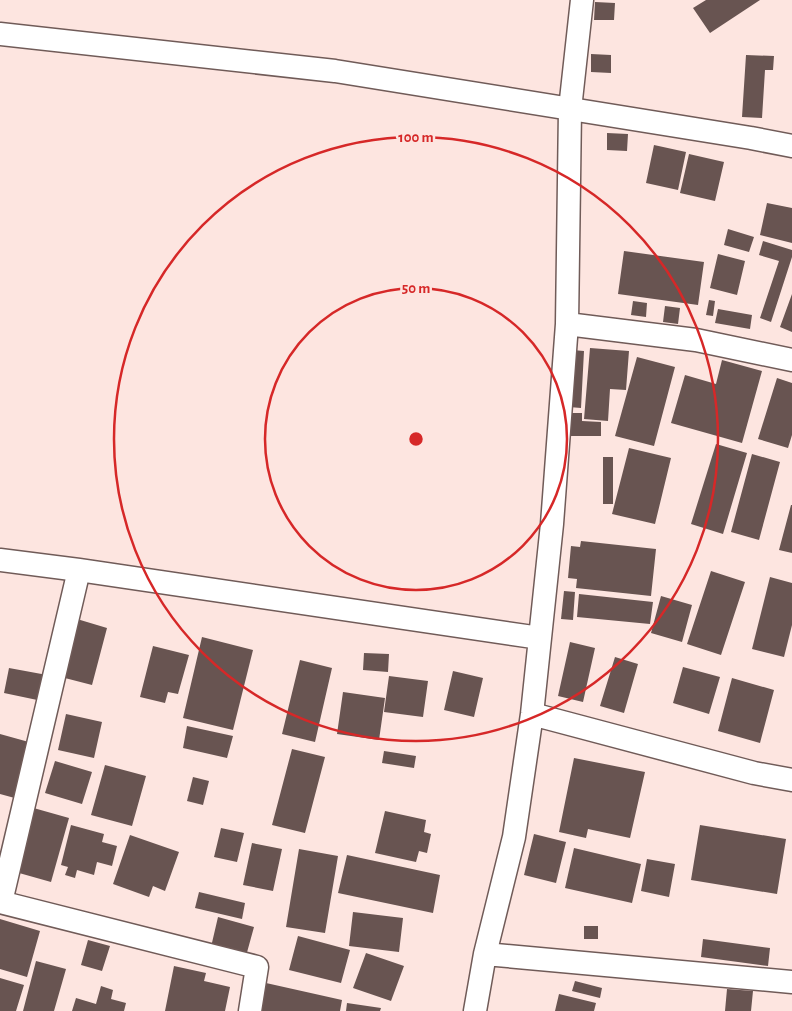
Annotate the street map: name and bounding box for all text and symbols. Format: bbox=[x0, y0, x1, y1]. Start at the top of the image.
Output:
text: 100 m bbox=[398, 130, 434, 145]
text: 50 m bbox=[402, 281, 430, 296]
centre of rings bbox=[407, 430, 425, 448]

